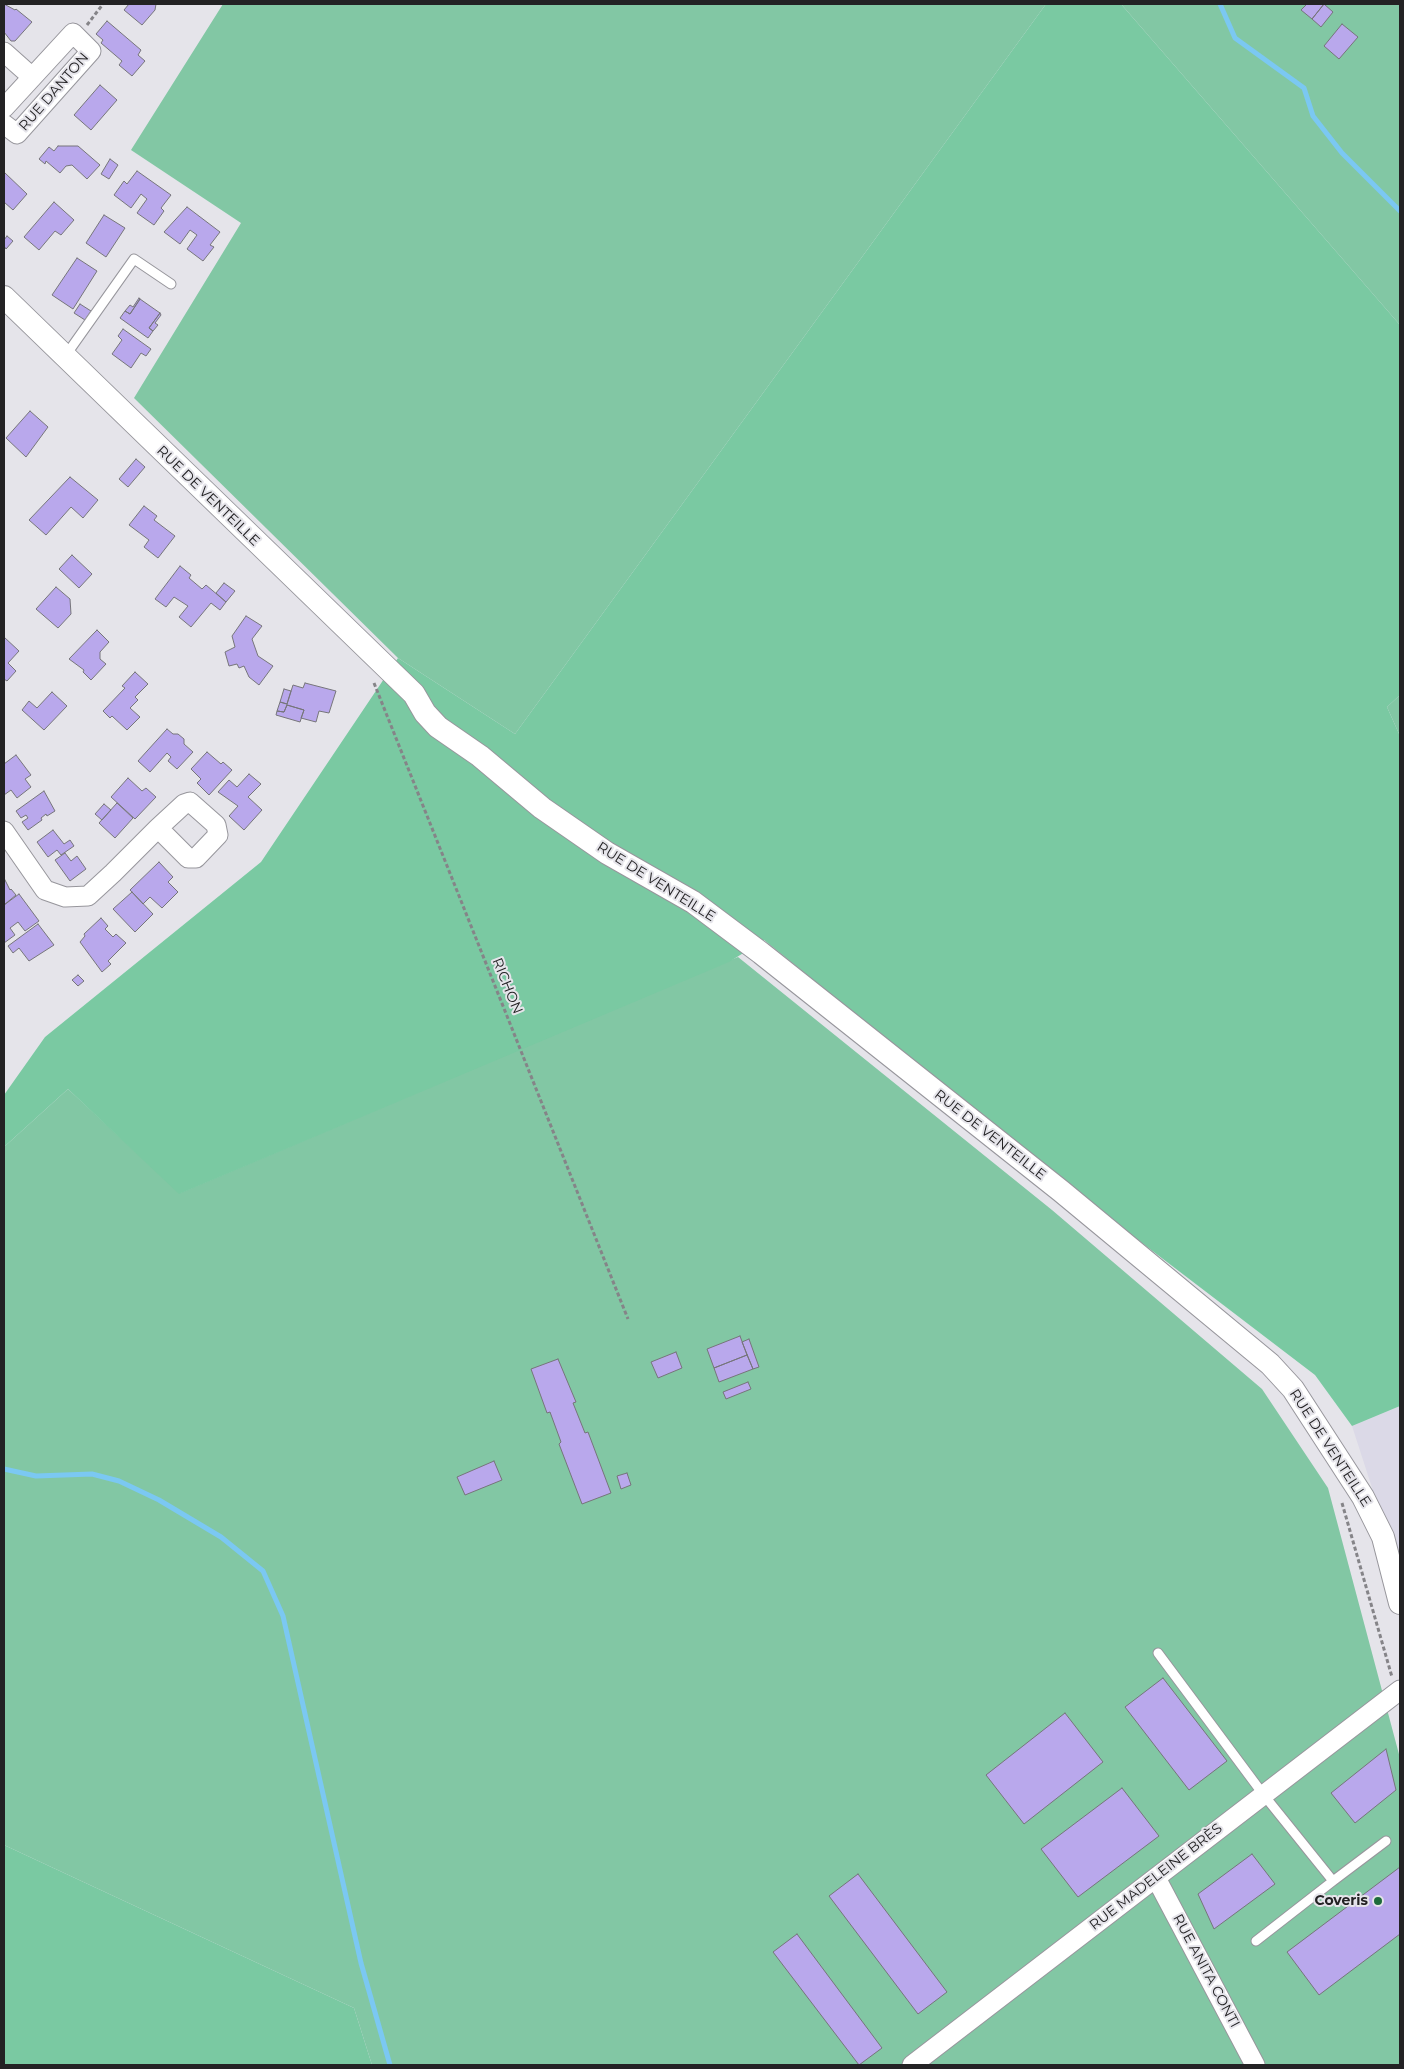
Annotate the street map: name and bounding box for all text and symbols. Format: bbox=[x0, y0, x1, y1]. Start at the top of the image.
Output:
street label: RUE DANTON bbox=[15, 49, 93, 135]
street label: RUE DE VENTEILLE bbox=[153, 442, 263, 550]
street label: RUE DE VENTEILLE bbox=[594, 839, 718, 925]
street label: RICHON bbox=[488, 956, 526, 1016]
street label: RUE DE VENTEILLE bbox=[931, 1086, 1049, 1184]
street label: RUE DE VENTEILLE bbox=[1286, 1386, 1374, 1510]
street label: RUE MADELEINE BRÈS bbox=[1086, 1820, 1226, 1934]
place label: Coveris bbox=[1315, 1893, 1368, 1909]
marker: Coveris bbox=[1372, 1895, 1384, 1907]
street label: RUE ANITA CONTI bbox=[1169, 1911, 1243, 2031]

